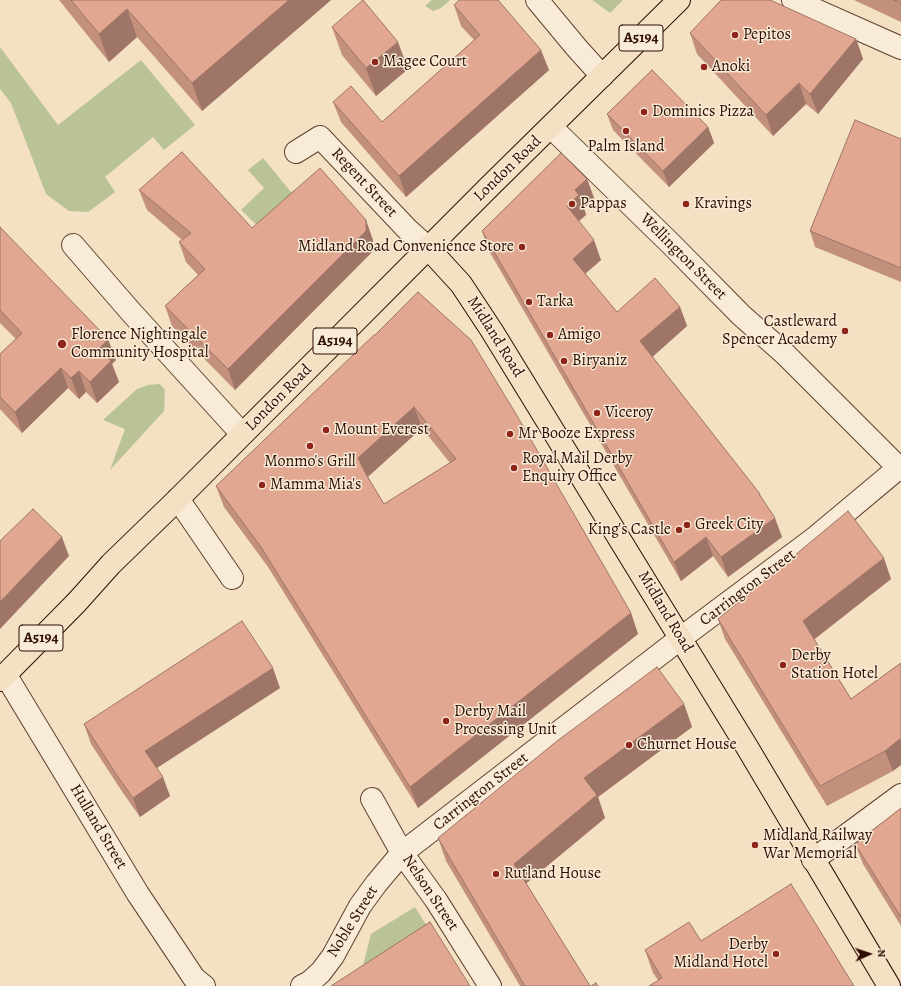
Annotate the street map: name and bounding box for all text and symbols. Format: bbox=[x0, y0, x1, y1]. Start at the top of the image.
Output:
road number: A5194 bbox=[619, 25, 663, 51]
place label: Pepitos bbox=[743, 25, 791, 45]
marker: Pepitos bbox=[730, 30, 740, 40]
place label: Magee Court bbox=[383, 52, 467, 72]
marker: Magee Court bbox=[370, 57, 380, 67]
place label: Anoki bbox=[712, 57, 750, 77]
marker: Anoki bbox=[699, 62, 709, 72]
place label: Dominics Pizza bbox=[652, 102, 754, 122]
marker: Dominics Pizza bbox=[639, 107, 649, 117]
marker: Palm Island bbox=[621, 126, 631, 136]
street label: London Road bbox=[470, 132, 546, 206]
place label: Palm Island bbox=[588, 137, 664, 157]
street label: Regent Street bbox=[327, 144, 401, 222]
place label: Pappas bbox=[580, 194, 627, 214]
place label: Kravings bbox=[694, 194, 752, 214]
marker: Pappas bbox=[567, 199, 577, 209]
marker: Kravings bbox=[681, 199, 691, 209]
street label: Wellington Street bbox=[636, 210, 730, 304]
place label: Midland Road Convenience Store bbox=[298, 237, 514, 257]
marker: Midland Road Convenience Store bbox=[517, 242, 527, 252]
place label: Tarka bbox=[537, 292, 574, 312]
street label: Midland Road bbox=[463, 293, 527, 381]
marker: Tarka bbox=[524, 297, 534, 307]
place label: Castleward Spencer Academy bbox=[722, 312, 837, 350]
place label: Florence Nightingale Community Hospital bbox=[71, 325, 209, 363]
place label: Amigo bbox=[558, 325, 601, 345]
marker: Castleward Spencer Academy bbox=[840, 326, 850, 336]
road number: A5194 bbox=[313, 328, 357, 354]
marker: Amigo bbox=[545, 330, 555, 340]
marker: Florence Nightingale Community Hospital bbox=[56, 338, 68, 350]
place label: Biryaniz bbox=[572, 351, 627, 371]
marker: Biryaniz bbox=[559, 356, 569, 366]
street label: London Road bbox=[242, 361, 316, 435]
place label: Viceroy bbox=[605, 403, 653, 423]
marker: Viceroy bbox=[592, 408, 602, 418]
place label: Mount Everest bbox=[334, 420, 429, 440]
place label: Mr Booze Express bbox=[518, 424, 635, 444]
marker: Mount Everest bbox=[321, 425, 331, 435]
marker: Mr Booze Express bbox=[505, 429, 515, 439]
marker: Monmo's Grill bbox=[305, 441, 315, 451]
place label: Royal Mail Derby Enquiry Office bbox=[522, 449, 632, 487]
place label: Monmo's Grill bbox=[264, 452, 356, 472]
marker: Royal Mail Derby Enquiry Office bbox=[509, 463, 519, 473]
place label: Mamma Mia's bbox=[270, 475, 361, 495]
marker: Mamma Mia's bbox=[257, 480, 267, 490]
place label: Greek City bbox=[695, 515, 763, 535]
place label: King's Castle bbox=[588, 520, 671, 540]
marker: Greek City bbox=[682, 520, 692, 530]
marker: King's Castle bbox=[674, 525, 684, 535]
street label: Carrington Street bbox=[696, 546, 800, 630]
street label: Midland Road bbox=[633, 568, 697, 656]
road number: A5194 bbox=[19, 625, 63, 651]
place label: Derby Station Hotel bbox=[791, 646, 878, 684]
marker: Derby Station Hotel bbox=[778, 660, 788, 670]
place label: Derby Mail Processing Unit bbox=[454, 702, 557, 740]
marker: Derby Mail Processing Unit bbox=[441, 716, 451, 726]
place label: Churnet House bbox=[637, 735, 737, 755]
marker: Churnet House bbox=[624, 740, 634, 750]
street label: Carrington Street bbox=[430, 749, 532, 835]
street label: Hulland Street bbox=[65, 781, 131, 873]
place label: Midland Railway War Memorial bbox=[763, 826, 872, 864]
marker: Midland Railway War Memorial bbox=[750, 840, 760, 850]
street label: Nelson Street bbox=[397, 851, 463, 935]
place label: Rutland House bbox=[504, 864, 601, 884]
marker: Rutland House bbox=[491, 869, 501, 879]
street label: Noble Street bbox=[323, 883, 383, 961]
north arrow bbox=[849, 934, 889, 974]
place label: Derby Midland Hotel bbox=[674, 935, 768, 973]
marker: Derby Midland Hotel bbox=[771, 949, 781, 959]
text: N bbox=[874, 949, 889, 958]

